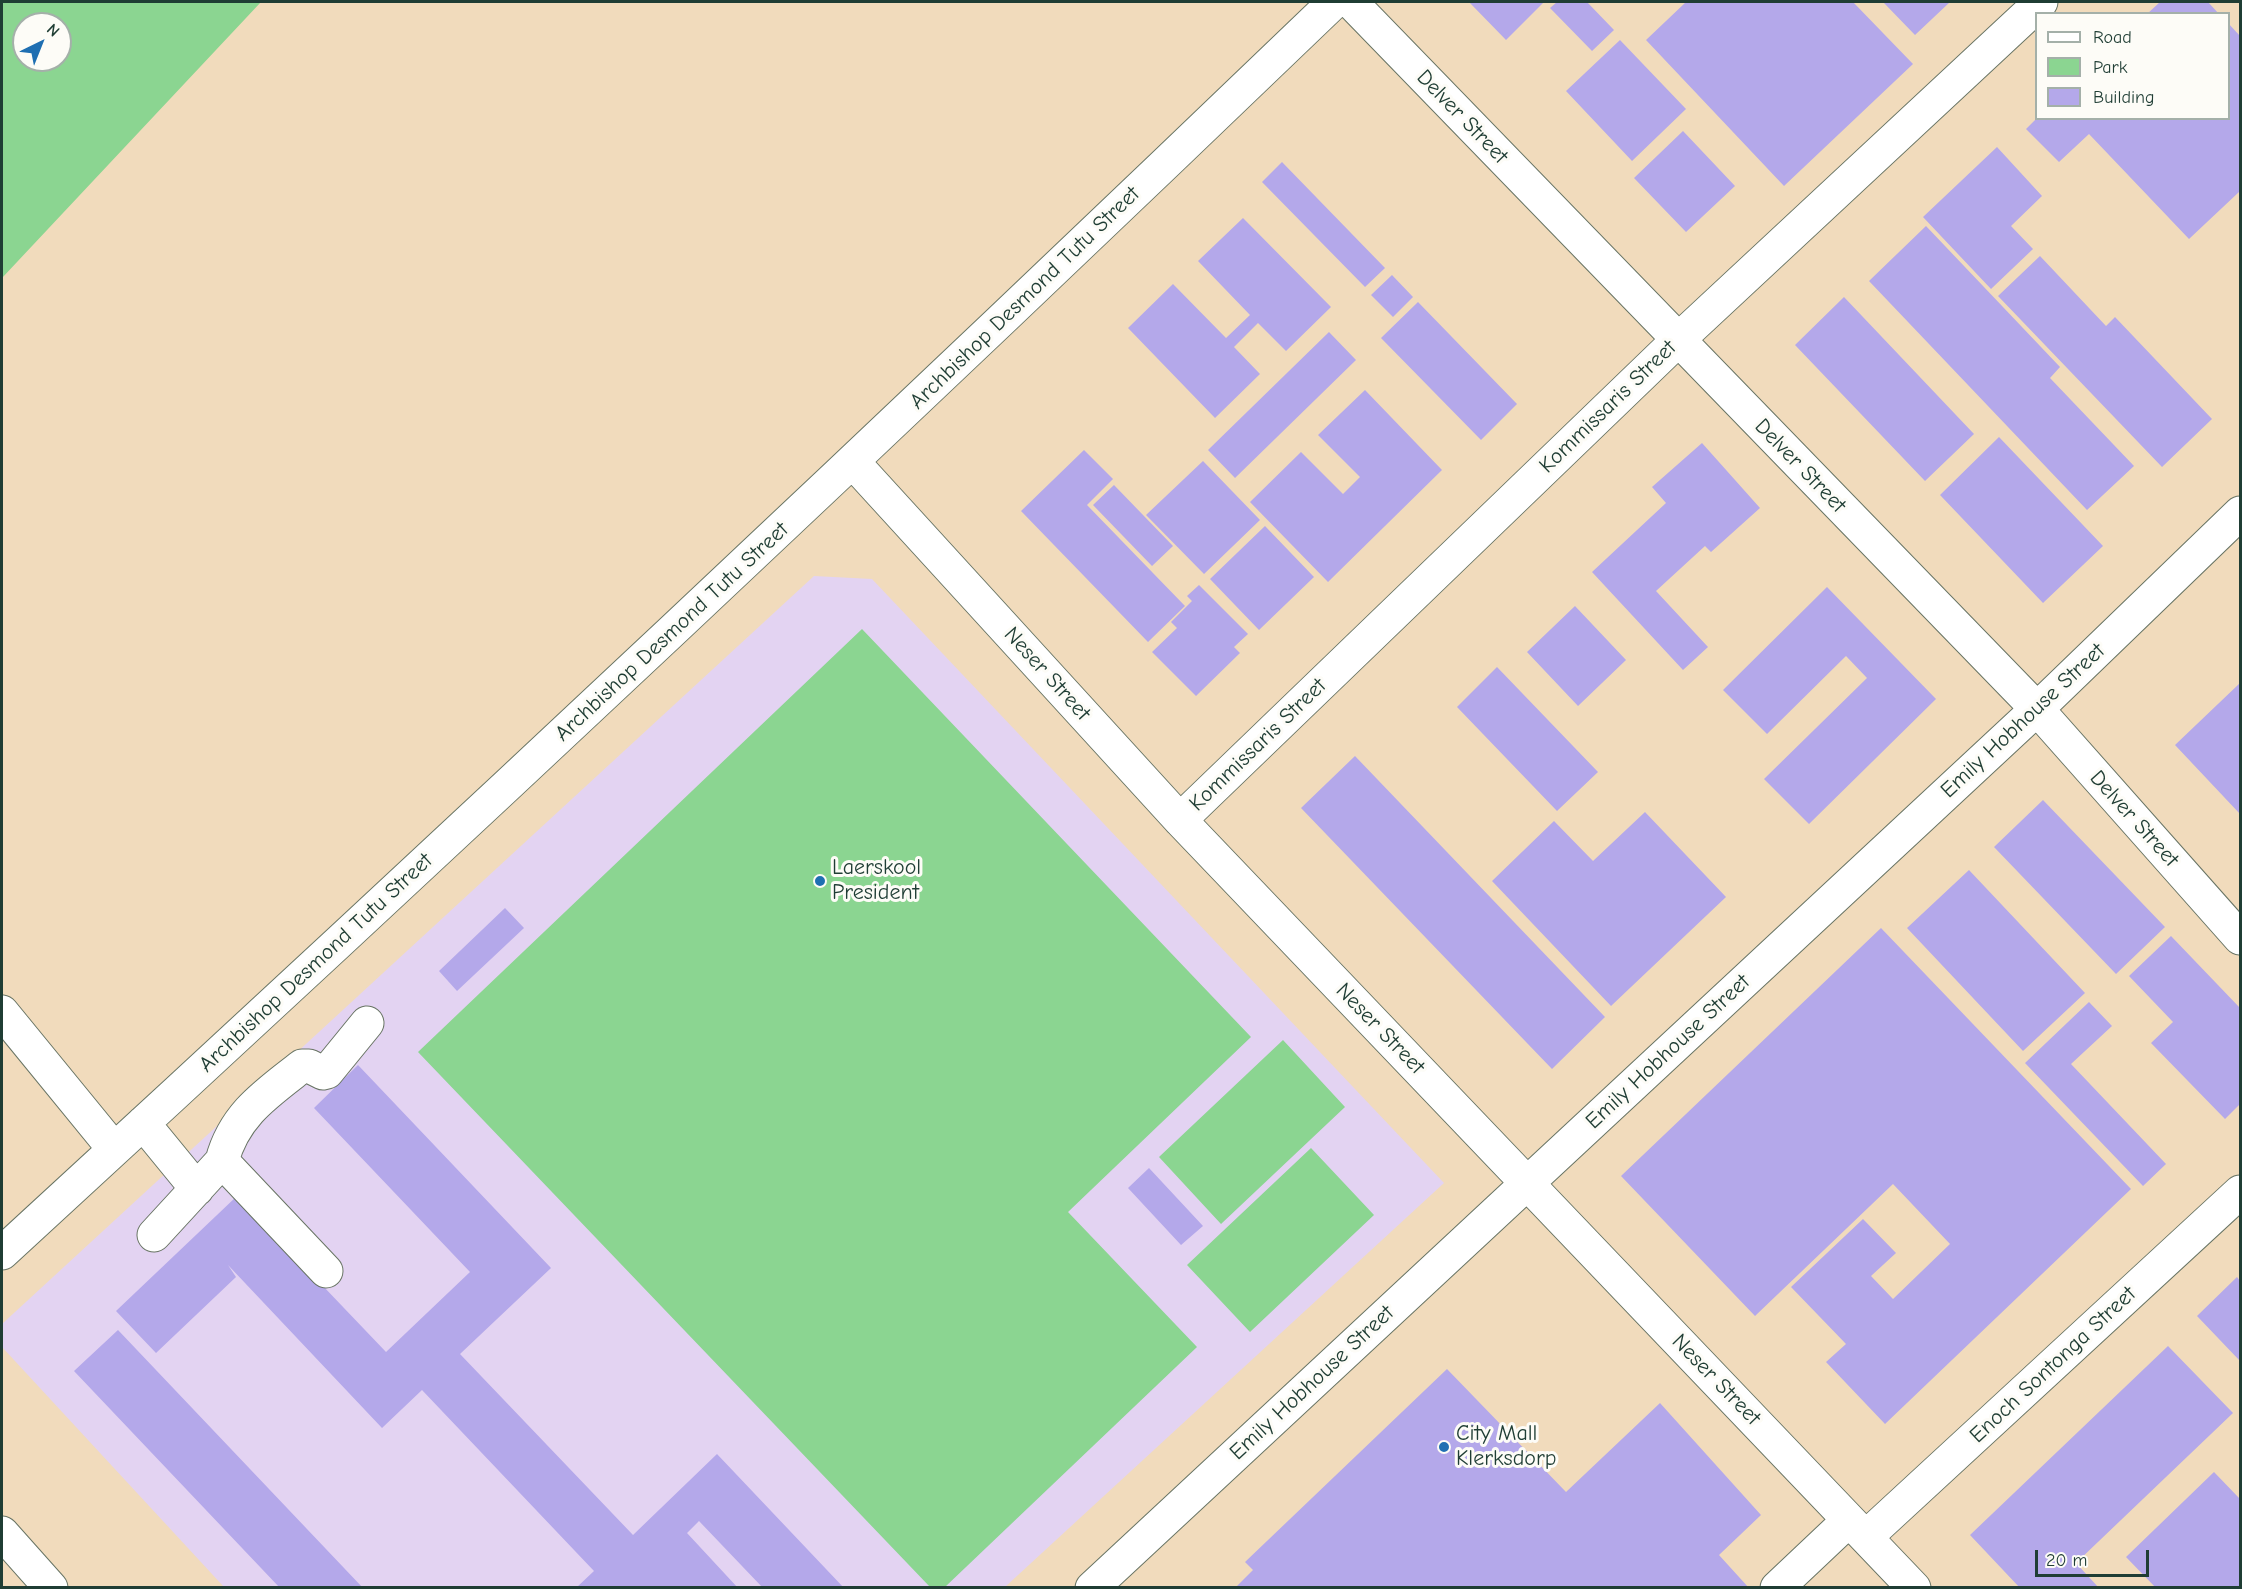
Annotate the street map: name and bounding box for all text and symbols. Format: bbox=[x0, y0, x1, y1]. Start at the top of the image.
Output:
north arrow bbox=[12, 12, 72, 72]
legend bbox=[2035, 12, 2230, 120]
text: N bbox=[43, 20, 63, 40]
text: Road bbox=[2093, 27, 2132, 48]
text: Park bbox=[2093, 57, 2127, 78]
street label: Delver Street bbox=[1411, 64, 1513, 170]
text: Building bbox=[2093, 87, 2155, 108]
street label: Archbishop Desmond Tutu Street bbox=[905, 181, 1145, 415]
street label: Kommissaris Street bbox=[1534, 335, 1682, 479]
street label: Delver Street bbox=[1749, 413, 1851, 519]
street label: Archbishop Desmond Tutu Street bbox=[550, 517, 794, 747]
street label: Neser Street bbox=[998, 622, 1096, 726]
street label: Emily Hobhouse Street bbox=[1935, 638, 2111, 804]
street label: Kommissaris Street bbox=[1184, 673, 1332, 817]
street label: Delver Street bbox=[2084, 765, 2184, 873]
street label: Archbishop Desmond Tutu Street bbox=[194, 848, 438, 1078]
place label: Laerskool President bbox=[832, 855, 921, 906]
marker: Laerskool President bbox=[813, 874, 827, 888]
street label: Emily Hobhouse Street bbox=[1580, 969, 1756, 1135]
street label: Neser Street bbox=[1330, 978, 1430, 1080]
street label: Enoch Sontonga Street bbox=[1964, 1281, 2142, 1449]
street label: Emily Hobhouse Street bbox=[1224, 1300, 1400, 1466]
street label: Neser Street bbox=[1666, 1329, 1766, 1431]
place label: City Mall Klerksdorp bbox=[1456, 1421, 1556, 1472]
marker: City Mall Klerksdorp bbox=[1437, 1440, 1451, 1454]
scale bar bbox=[2038, 1538, 2152, 1576]
text: 20 m bbox=[2046, 1550, 2087, 1571]

